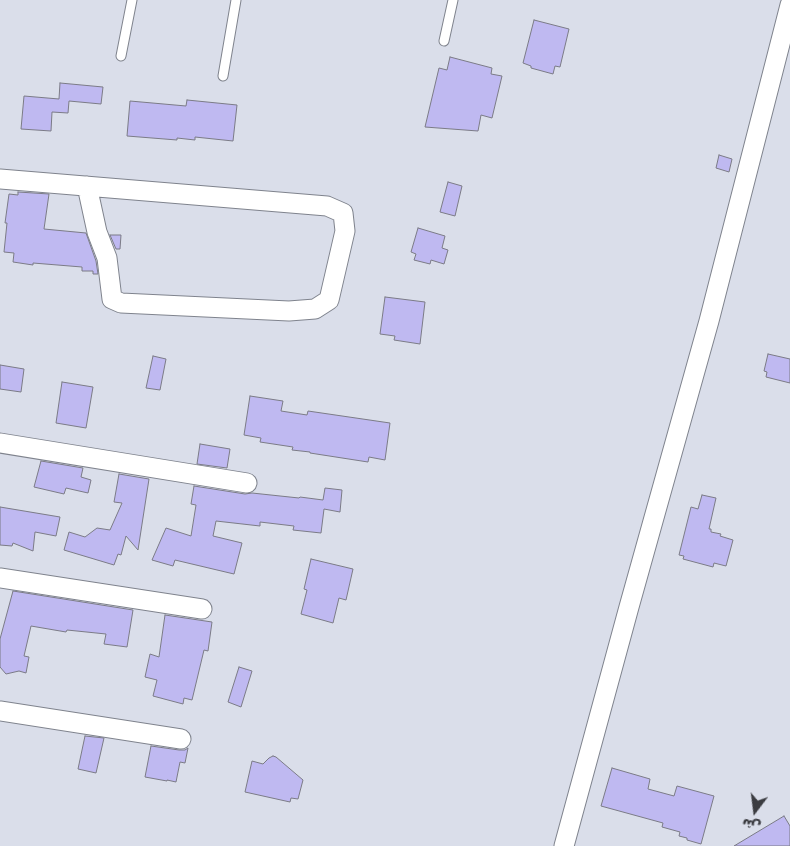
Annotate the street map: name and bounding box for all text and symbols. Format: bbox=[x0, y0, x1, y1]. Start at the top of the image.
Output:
north arrow bbox=[730, 786, 780, 836]
text: ش bbox=[740, 815, 763, 836]

